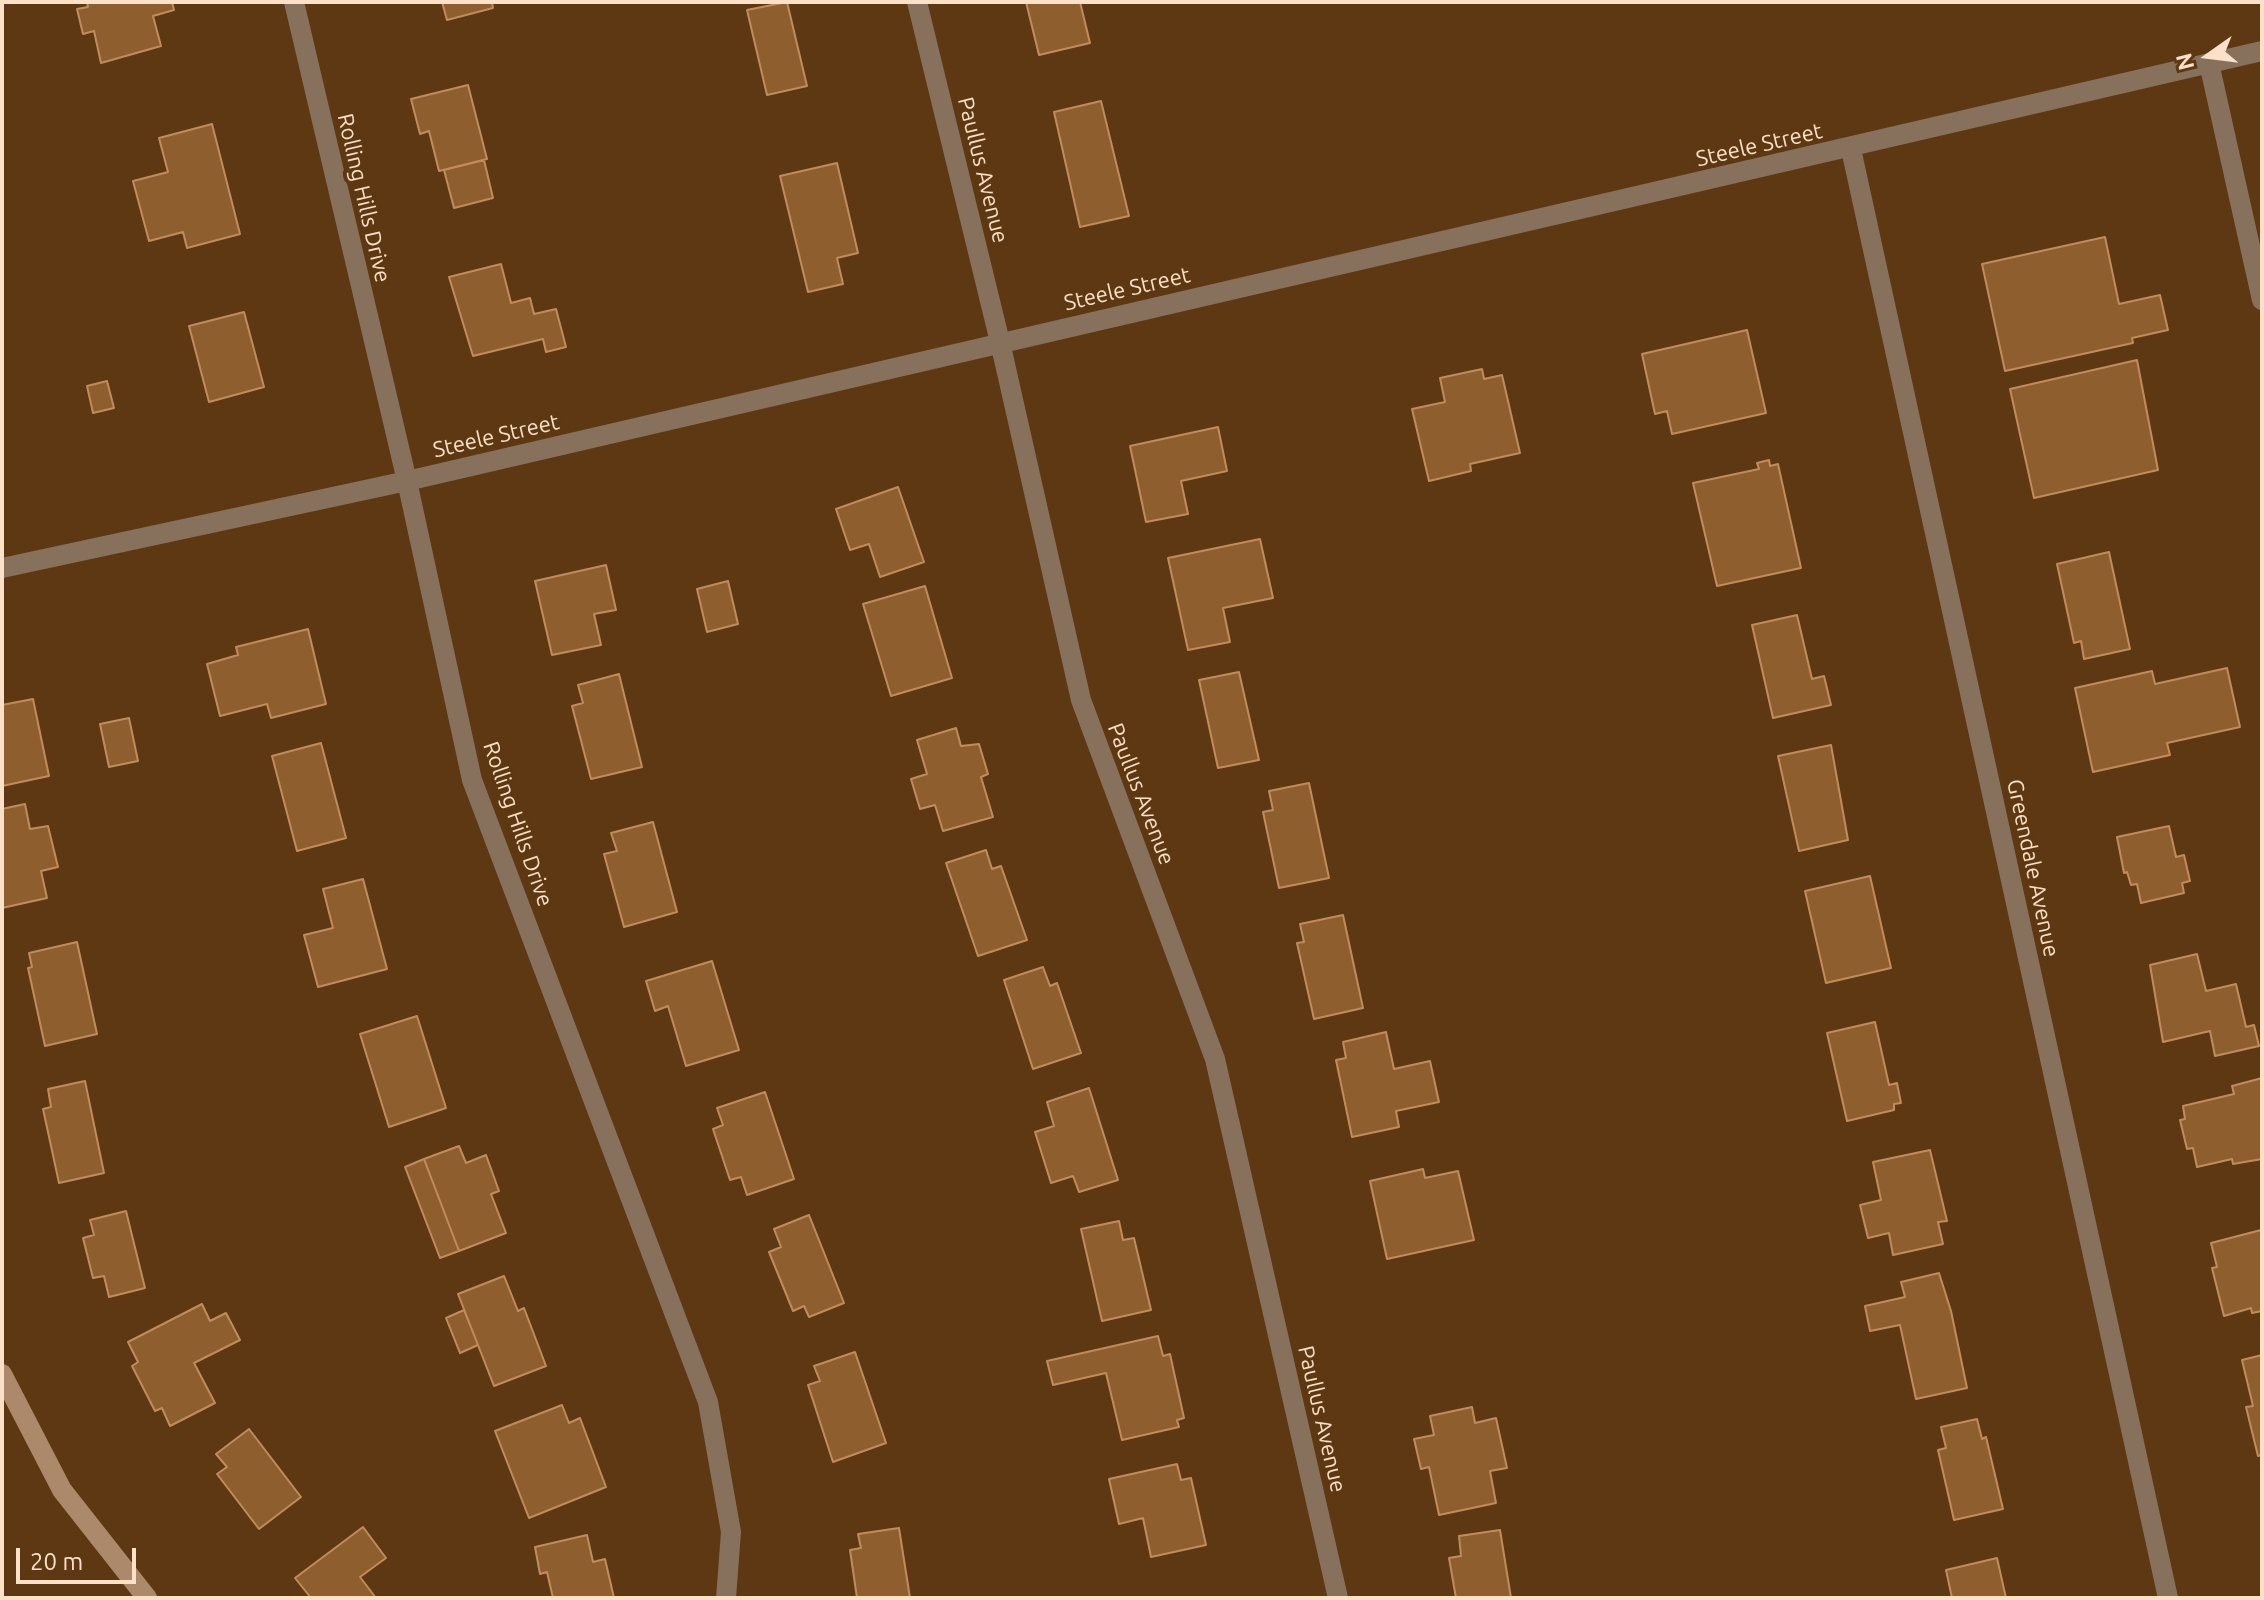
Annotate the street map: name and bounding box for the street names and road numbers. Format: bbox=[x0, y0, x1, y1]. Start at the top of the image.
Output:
street label: Paullus Avenue bbox=[952, 94, 1014, 246]
street label: Rolling Hills Drive bbox=[332, 111, 396, 285]
street label: Steele Street bbox=[1693, 118, 1825, 172]
street label: Steele Street bbox=[1061, 262, 1193, 316]
street label: Steele Street bbox=[430, 409, 562, 463]
street label: Paullus Avenue bbox=[1102, 719, 1180, 869]
street label: Rolling Hills Drive bbox=[477, 738, 559, 910]
street label: Greendale Avenue bbox=[2001, 777, 2065, 959]
street label: Paullus Avenue bbox=[1292, 1343, 1352, 1495]

